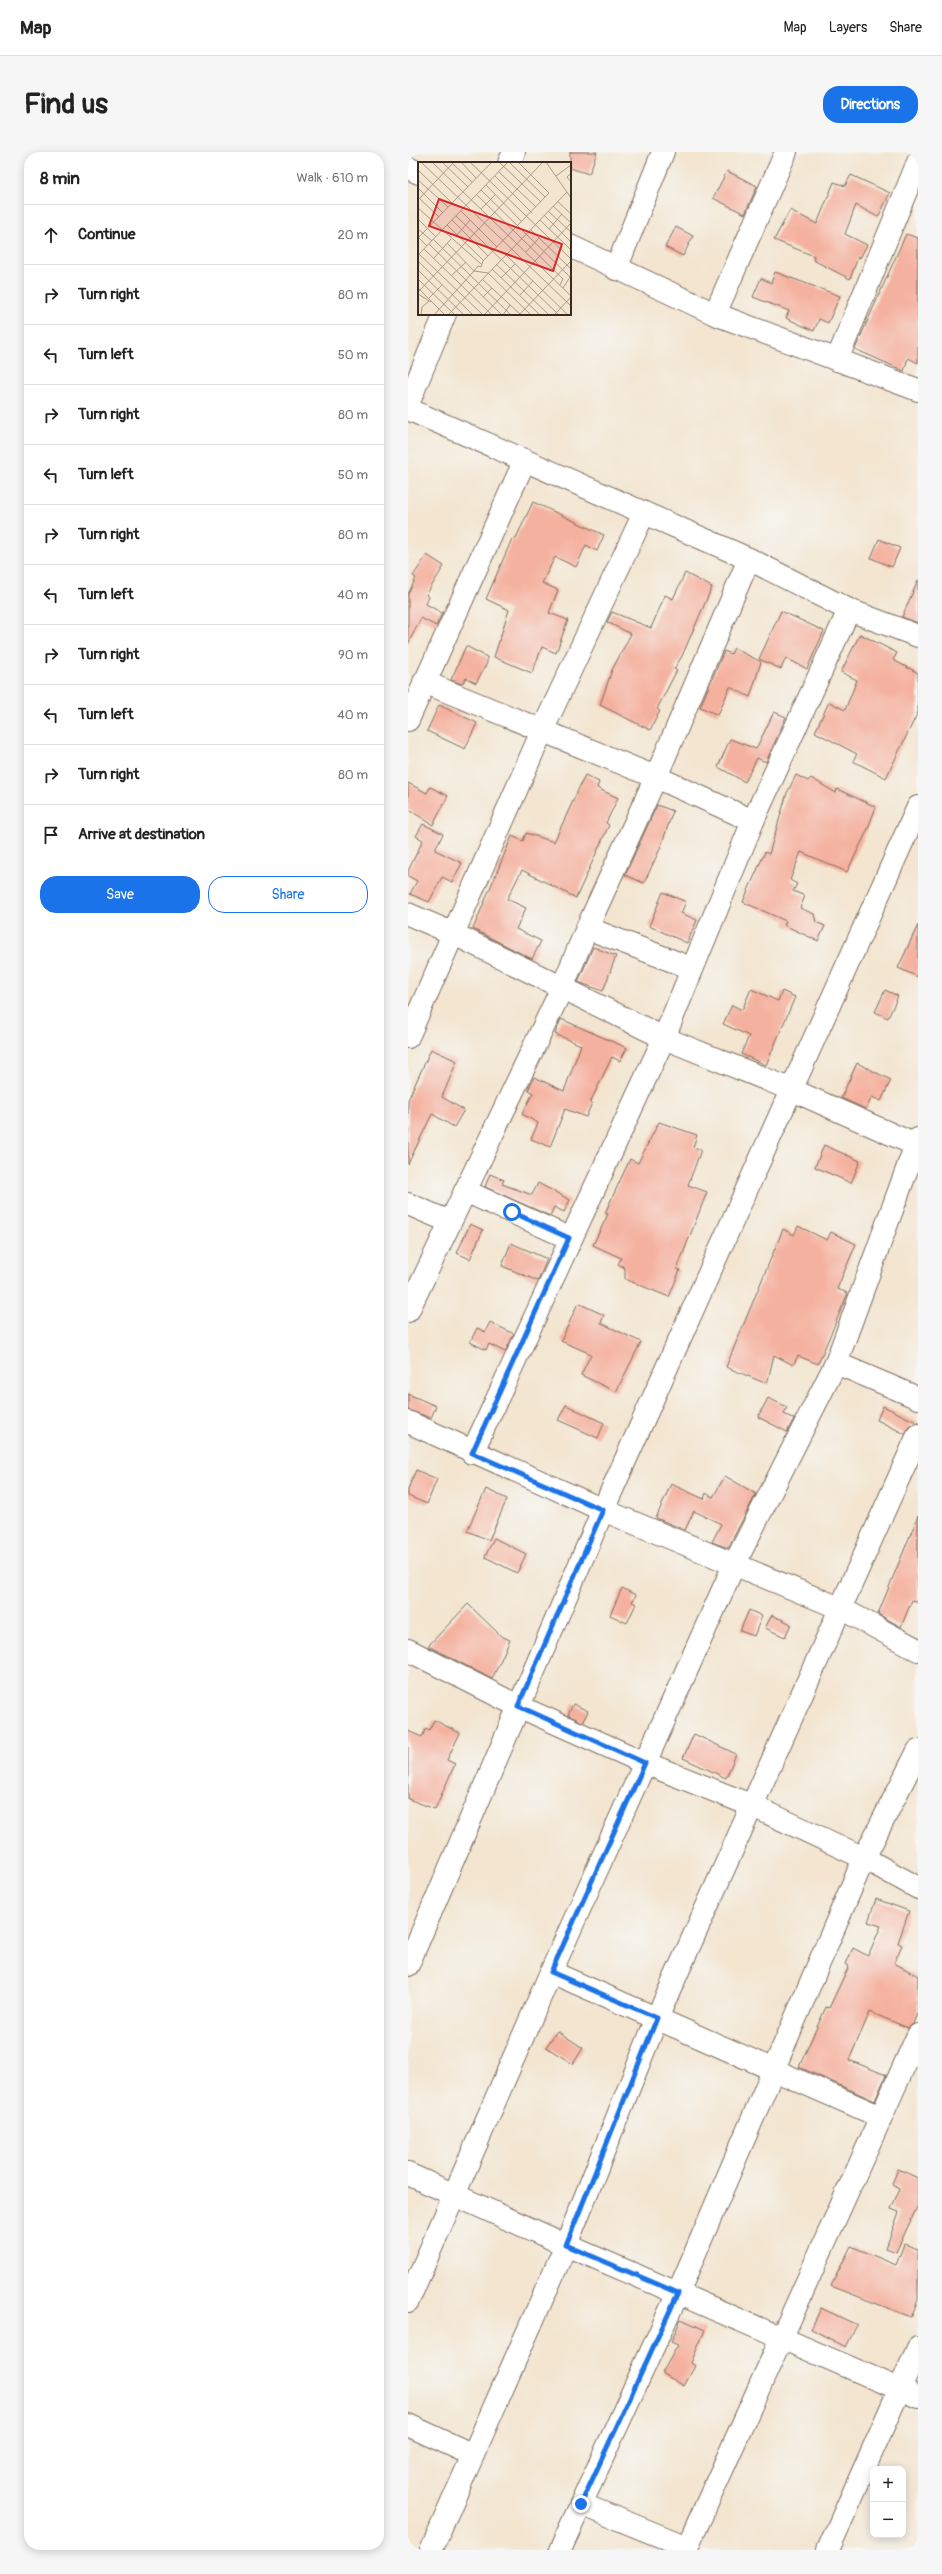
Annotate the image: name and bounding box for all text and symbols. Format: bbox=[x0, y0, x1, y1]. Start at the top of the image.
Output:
text: Map bbox=[20, 16, 51, 40]
text: Map bbox=[784, 19, 807, 36]
text: Layers bbox=[829, 19, 867, 36]
text: Share bbox=[889, 19, 922, 36]
button: Directions bbox=[823, 86, 918, 123]
text: Find us bbox=[24, 87, 108, 122]
inset map bbox=[418, 162, 571, 315]
text: 8 min bbox=[40, 168, 80, 189]
text: Walk · 610 m bbox=[297, 170, 368, 186]
icon: ahead bbox=[40, 224, 62, 246]
text: Continue bbox=[78, 225, 136, 244]
text: 20 m bbox=[337, 227, 368, 243]
icon: right bbox=[40, 284, 62, 306]
text: Turn right bbox=[78, 285, 139, 304]
text: 80 m bbox=[338, 287, 368, 303]
icon: left bbox=[40, 344, 62, 366]
text: Turn left bbox=[78, 345, 134, 364]
text: 50 m bbox=[338, 347, 368, 363]
icon: right bbox=[40, 404, 62, 426]
text: Turn right bbox=[78, 405, 139, 424]
text: 80 m bbox=[338, 407, 368, 423]
icon: left bbox=[40, 464, 62, 486]
text: Turn left bbox=[78, 465, 134, 484]
text: 50 m bbox=[338, 467, 368, 483]
icon: right bbox=[40, 524, 62, 546]
text: Turn right bbox=[78, 525, 139, 544]
text: 80 m bbox=[338, 527, 368, 543]
icon: left bbox=[40, 584, 62, 606]
text: Turn left bbox=[78, 585, 134, 604]
text: 40 m bbox=[337, 587, 368, 603]
icon: right bbox=[40, 644, 62, 666]
text: Turn right bbox=[78, 645, 139, 664]
text: 90 m bbox=[338, 647, 368, 663]
icon: left bbox=[40, 704, 62, 726]
text: Turn left bbox=[78, 705, 134, 724]
text: 40 m bbox=[337, 707, 368, 723]
icon: right bbox=[40, 764, 62, 786]
text: Turn right bbox=[78, 765, 139, 784]
text: 80 m bbox=[338, 767, 368, 783]
icon: arrive bbox=[40, 824, 62, 846]
text: Arrive at destination bbox=[78, 825, 205, 844]
button: Save bbox=[40, 876, 200, 913]
button: Share bbox=[208, 876, 368, 913]
route start bbox=[503, 1203, 521, 1221]
map controls bbox=[870, 2466, 906, 2538]
button: + bbox=[870, 2466, 906, 2502]
route end bbox=[572, 2495, 590, 2513]
button: − bbox=[870, 2502, 906, 2538]

